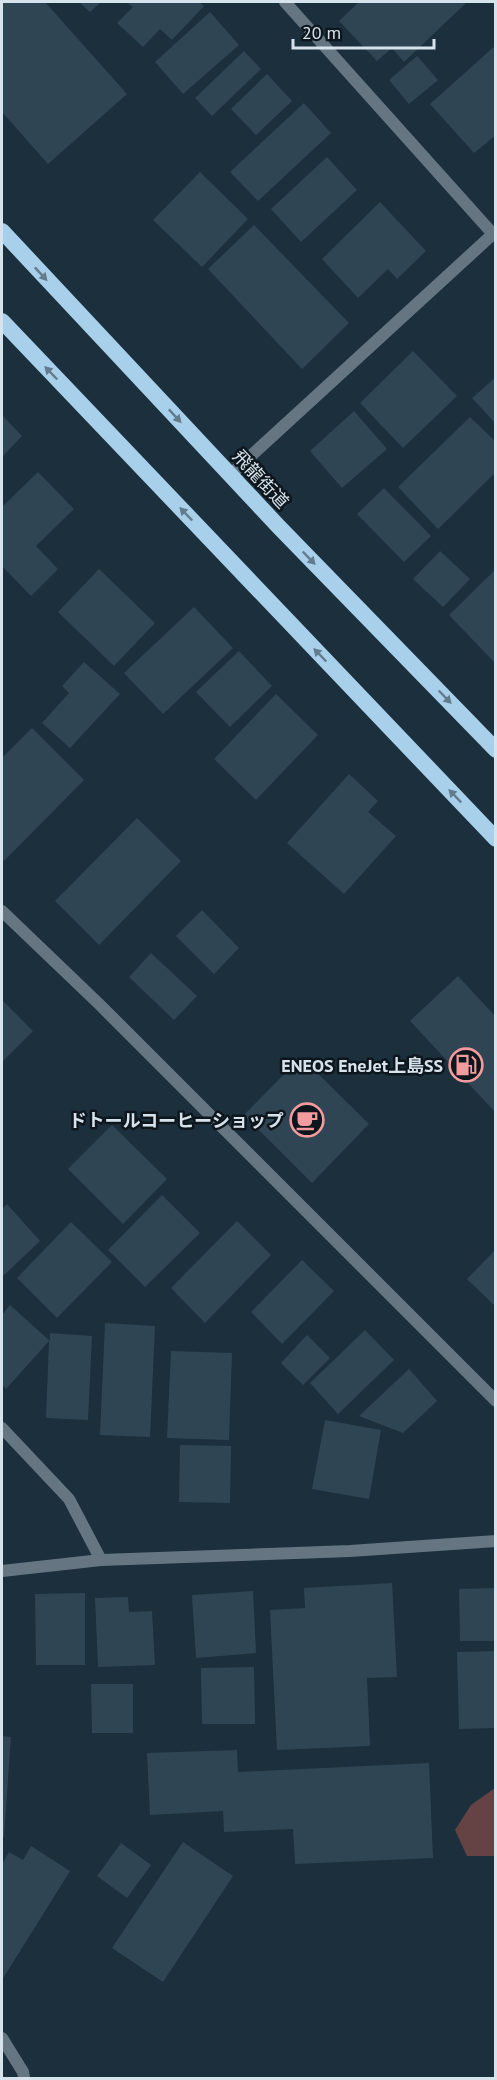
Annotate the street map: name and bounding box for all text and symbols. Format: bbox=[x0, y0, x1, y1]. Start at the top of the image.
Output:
scale bar bbox=[293, 12, 434, 50]
text: 20 m bbox=[302, 21, 341, 44]
one-way arrow bbox=[34, 266, 48, 280]
one-way arrow bbox=[44, 366, 58, 381]
one-way arrow bbox=[168, 408, 181, 423]
street label: 飛龍街道 bbox=[228, 445, 294, 513]
one-way arrow bbox=[179, 507, 193, 522]
one-way arrow bbox=[301, 550, 315, 564]
one-way arrow bbox=[314, 649, 328, 663]
one-way arrow bbox=[437, 690, 451, 704]
one-way arrow bbox=[448, 789, 462, 804]
fuel station icon: ENEOS EneJet上島SS bbox=[448, 1047, 484, 1083]
place label: ENEOS EneJet上島SS bbox=[281, 1054, 443, 1077]
cafe icon: ドトールコーヒーショップ bbox=[289, 1102, 325, 1138]
place label: ドトールコーヒーショップ bbox=[69, 1109, 284, 1132]

